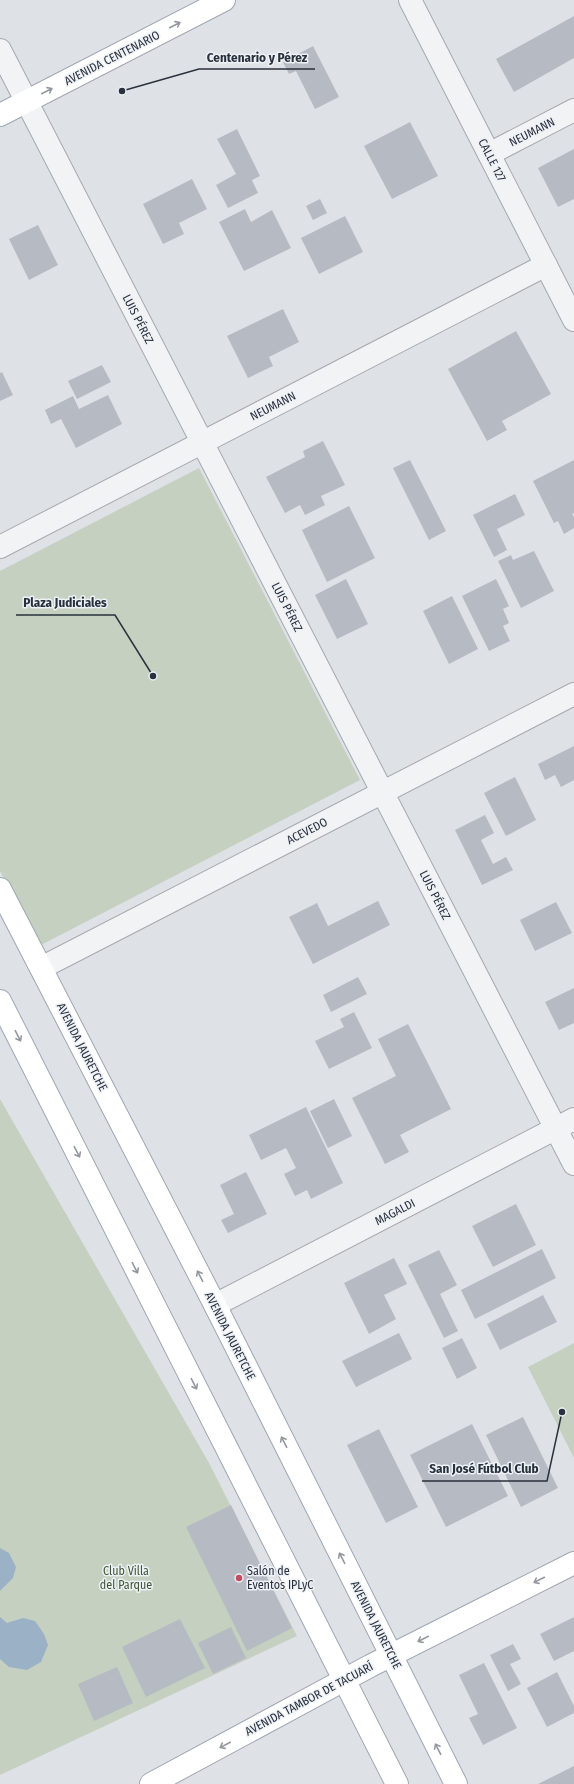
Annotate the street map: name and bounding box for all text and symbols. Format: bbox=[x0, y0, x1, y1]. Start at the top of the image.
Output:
one-way arrow bbox=[169, 21, 181, 28]
street label: AVENIDA CENTENARIO bbox=[62, 28, 162, 88]
callout: Centenario y Pérez bbox=[199, 44, 315, 69]
text: Centenario y Pérez bbox=[207, 50, 308, 65]
one-way arrow bbox=[41, 87, 53, 94]
street label: NEUMANN bbox=[507, 115, 557, 149]
street label: CALLE 127 bbox=[475, 136, 509, 184]
street label: LUIS PÉREZ bbox=[120, 291, 157, 346]
street label: NEUMANN bbox=[248, 389, 298, 423]
street label: LUIS PÉREZ bbox=[269, 579, 306, 634]
callout: Plaza Judiciales bbox=[16, 590, 115, 615]
text: Plaza Judiciales bbox=[23, 595, 107, 610]
street label: ACEVEDO bbox=[284, 815, 330, 847]
street label: LUIS PÉREZ bbox=[417, 867, 454, 922]
street label: AVENIDA JAURETCHE bbox=[54, 1001, 110, 1094]
one-way arrow bbox=[14, 1030, 22, 1042]
one-way arrow bbox=[73, 1146, 81, 1158]
street label: MAGALDI bbox=[373, 1196, 417, 1228]
one-way arrow bbox=[132, 1262, 140, 1274]
one-way arrow bbox=[196, 1270, 203, 1282]
street label: AVENIDA JAURETCHE bbox=[202, 1290, 258, 1383]
one-way arrow bbox=[191, 1378, 198, 1390]
one-way arrow bbox=[280, 1436, 287, 1448]
callout: San José Fútbol Club bbox=[422, 1456, 547, 1481]
text: San José Fútbol Club bbox=[429, 1461, 539, 1476]
one-way arrow bbox=[338, 1552, 345, 1564]
park label: Club Villa del Parque bbox=[100, 1564, 152, 1592]
place label: Salón de Eventos IPLyC bbox=[247, 1564, 313, 1592]
marker: Salón de Eventos IPLyC bbox=[234, 1573, 244, 1583]
one-way arrow bbox=[533, 1577, 545, 1585]
street label: AVENIDA JAURETCHE bbox=[348, 1579, 404, 1672]
one-way arrow bbox=[417, 1636, 429, 1643]
street label: AVENIDA TAMBOR DE TACUARÍ bbox=[242, 1658, 375, 1739]
one-way arrow bbox=[219, 1741, 231, 1749]
one-way arrow bbox=[434, 1743, 442, 1755]

